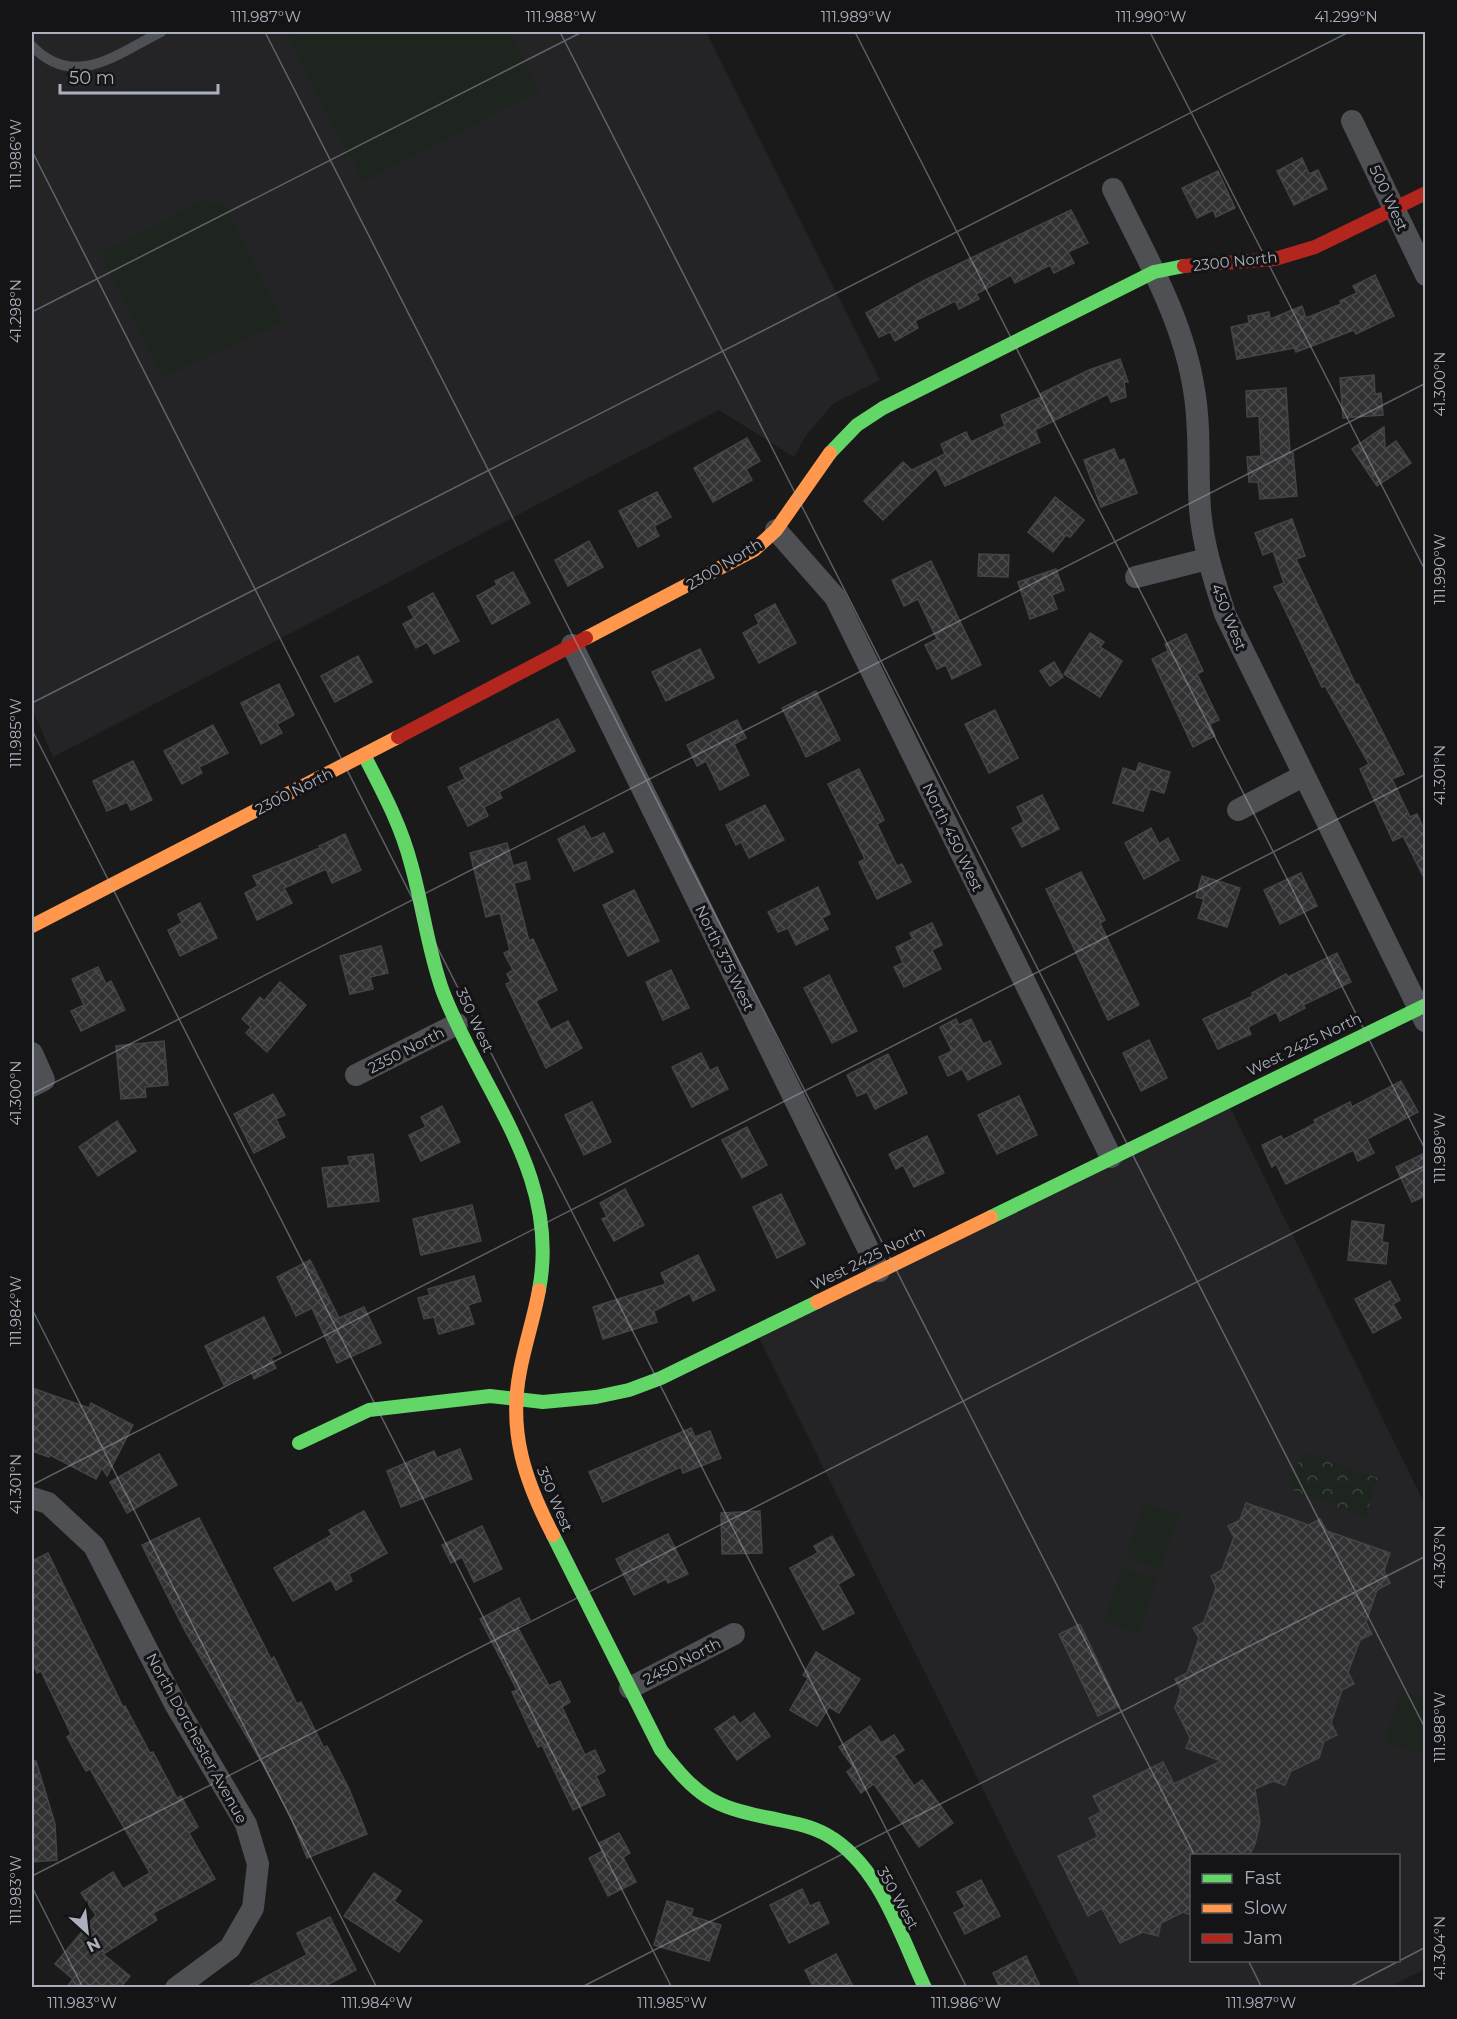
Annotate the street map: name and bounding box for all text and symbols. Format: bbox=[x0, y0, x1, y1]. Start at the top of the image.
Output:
text: 111.987°W bbox=[231, 7, 302, 26]
text: 111.988°W bbox=[525, 7, 597, 26]
text: 111.989°W bbox=[821, 7, 892, 26]
text: 111.990°W bbox=[1115, 7, 1187, 26]
text: 41.299°N bbox=[1314, 7, 1378, 26]
scale bar bbox=[60, 57, 218, 95]
text: 50 m bbox=[69, 67, 115, 89]
text: 111.986°W bbox=[6, 119, 25, 189]
street label: 500 West bbox=[1365, 162, 1413, 234]
street label: 2300 North bbox=[1192, 247, 1278, 275]
text: 41.298°N bbox=[6, 279, 25, 343]
text: 41.300°N bbox=[1430, 351, 1449, 417]
text: 111.990°W bbox=[1430, 533, 1449, 605]
street label: 2300 North bbox=[683, 534, 765, 594]
street label: 450 West bbox=[1207, 581, 1251, 653]
text: 111.985°W bbox=[6, 698, 25, 768]
text: 41.301°N bbox=[1430, 745, 1449, 805]
street label: 2300 North bbox=[252, 763, 336, 819]
street label: North 450 West bbox=[918, 780, 988, 894]
street label: North 375 West bbox=[691, 902, 759, 1014]
street label: 350 West bbox=[452, 985, 498, 1055]
street label: West 2425 North bbox=[1244, 1008, 1364, 1080]
street label: 2350 North bbox=[365, 1023, 447, 1077]
text: 41.300°N bbox=[6, 1060, 25, 1126]
text: 111.989°W bbox=[1430, 1112, 1449, 1183]
street label: West 2425 North bbox=[808, 1222, 928, 1294]
text: 111.984°W bbox=[6, 1275, 25, 1346]
text: 41.301°N bbox=[6, 1454, 25, 1514]
street label: 350 West bbox=[533, 1464, 577, 1534]
text: 41.303°N bbox=[1430, 1525, 1449, 1589]
street label: 2450 North bbox=[640, 1633, 724, 1689]
street label: North Dorchester Avenue bbox=[142, 1649, 252, 1827]
text: 111.988°W bbox=[1430, 1691, 1449, 1763]
legend bbox=[1190, 1854, 1400, 1962]
text: 111.983°W bbox=[6, 1855, 25, 1925]
street label: 350 West bbox=[873, 1863, 923, 1933]
text: Fast bbox=[1244, 1867, 1282, 1889]
text: Slow bbox=[1244, 1897, 1287, 1919]
north arrow bbox=[57, 1902, 117, 1962]
text: 41.304°N bbox=[1430, 1916, 1449, 1980]
text: Jam bbox=[1243, 1927, 1283, 1949]
text: N bbox=[84, 1934, 104, 1956]
text: 111.983°W bbox=[47, 1993, 117, 2012]
text: 111.984°W bbox=[342, 1993, 413, 2012]
text: 111.985°W bbox=[637, 1993, 707, 2012]
text: 111.986°W bbox=[931, 1993, 1001, 2012]
text: 111.987°W bbox=[1226, 1993, 1297, 2012]

